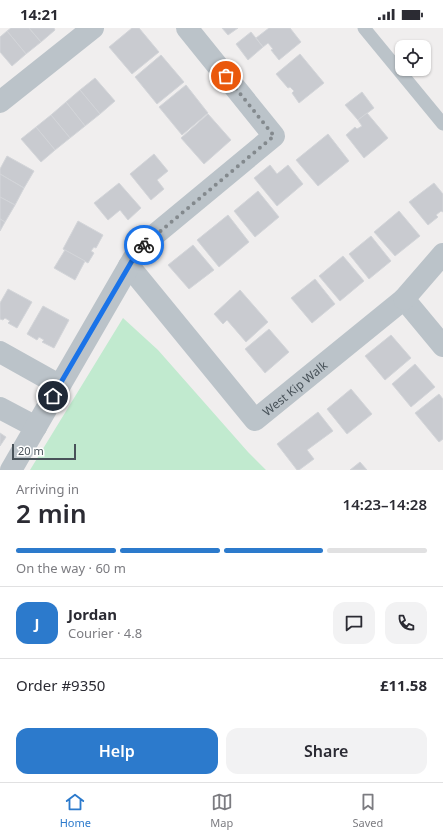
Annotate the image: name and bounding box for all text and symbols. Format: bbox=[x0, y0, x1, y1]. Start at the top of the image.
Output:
text: 14:21 bbox=[20, 4, 59, 24]
map controls bbox=[395, 40, 431, 76]
button: locate bbox=[395, 40, 431, 76]
pin bbox=[209, 59, 243, 93]
icon: bag bbox=[215, 65, 237, 87]
courier bbox=[124, 225, 164, 265]
icon: bike bbox=[133, 234, 155, 256]
street label: West Kip Walk bbox=[259, 356, 331, 419]
pin bbox=[36, 379, 70, 413]
icon: home bbox=[42, 385, 64, 407]
scale bar bbox=[12, 442, 76, 461]
text: 20 m bbox=[18, 443, 44, 458]
text: Arriving in bbox=[16, 480, 79, 498]
text: 14:23–14:28 bbox=[343, 494, 427, 514]
text: 2 min bbox=[16, 495, 87, 531]
text: On the way · 60 m bbox=[16, 559, 126, 577]
button: chat bbox=[333, 602, 375, 644]
button: phone bbox=[385, 602, 427, 644]
text: Jordan bbox=[68, 604, 117, 624]
text: J bbox=[35, 613, 39, 633]
text: Courier · 4.8 bbox=[68, 624, 142, 642]
text: Order #9350 bbox=[16, 675, 105, 695]
text: £11.58 bbox=[380, 675, 427, 695]
button: Help bbox=[16, 728, 218, 774]
button: Share bbox=[226, 728, 427, 774]
tab: Home bbox=[60, 791, 91, 830]
tab: Map bbox=[210, 791, 233, 830]
tab: Saved bbox=[353, 791, 383, 830]

